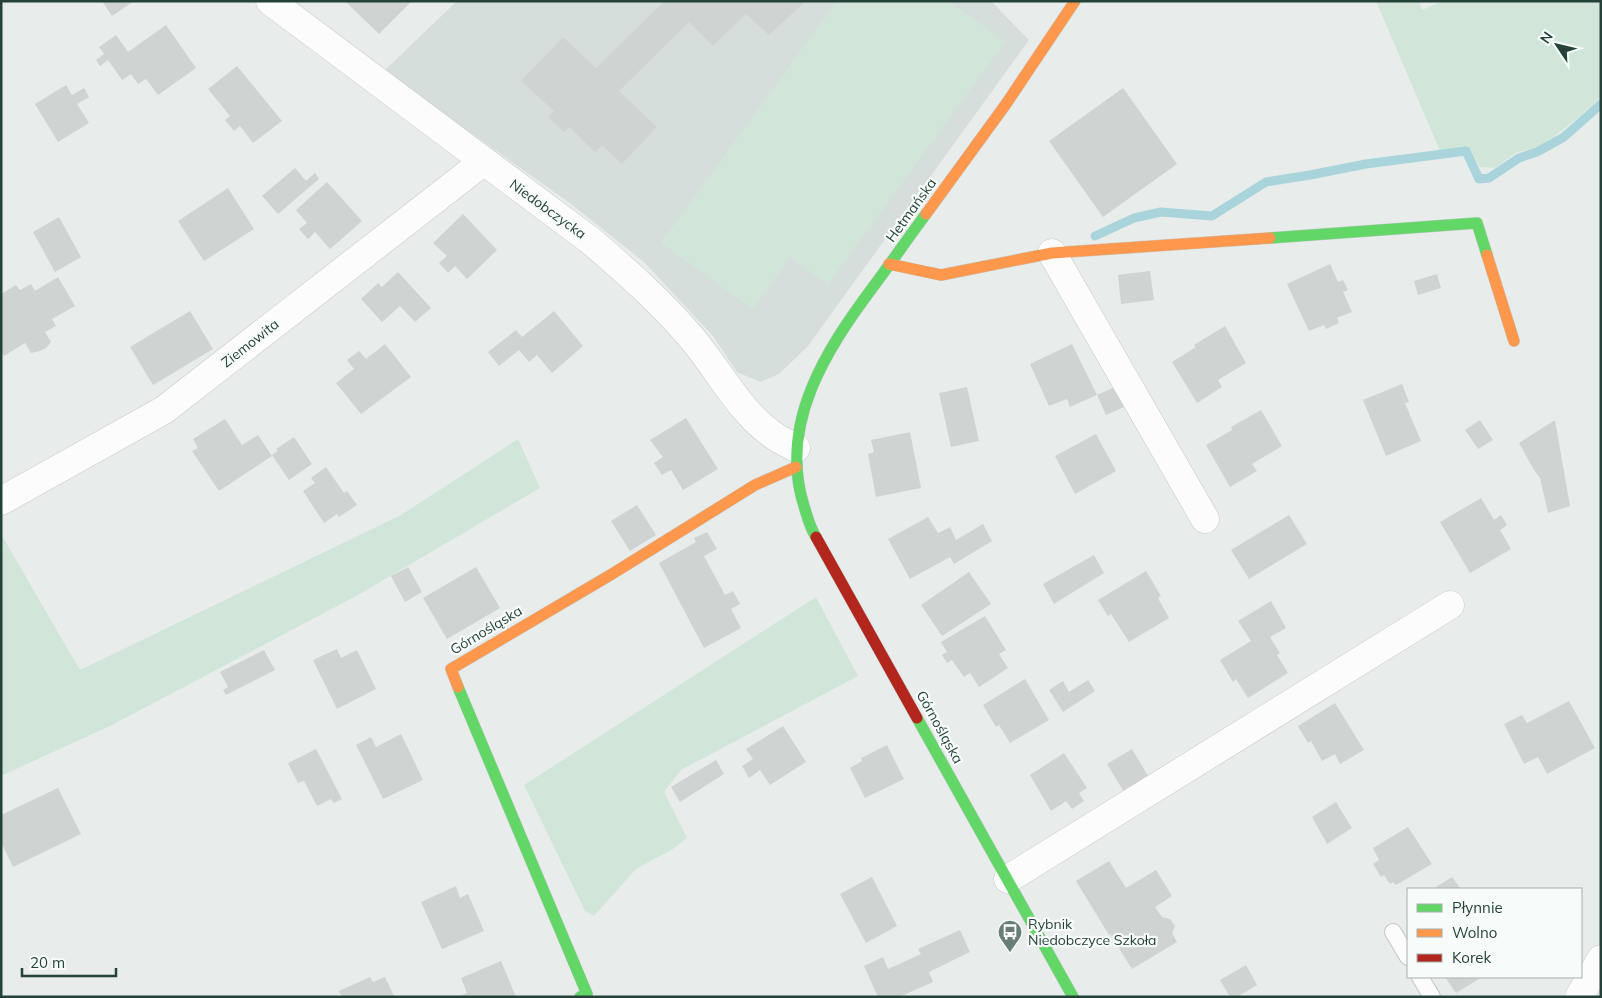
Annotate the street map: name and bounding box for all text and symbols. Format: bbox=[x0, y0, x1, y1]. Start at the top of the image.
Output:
north arrow bbox=[1532, 20, 1582, 70]
text: N bbox=[1536, 28, 1557, 47]
street label: Niedobczycka bbox=[506, 175, 590, 243]
street label: Hetmańska bbox=[882, 175, 940, 245]
street label: Ziemowita bbox=[218, 315, 282, 371]
street label: Górnośląska bbox=[447, 602, 525, 658]
street label: Górnośląska bbox=[913, 687, 967, 767]
legend bbox=[1407, 888, 1582, 978]
text: Płynnie bbox=[1452, 898, 1503, 917]
place label: Rybnik Niedobczyce Szkoła bbox=[1028, 915, 1156, 949]
bus stop icon: Rybnik Niedobczyce Szkoła bbox=[997, 919, 1023, 953]
text: Wolno bbox=[1452, 923, 1497, 942]
scale bar bbox=[22, 946, 116, 978]
text: Korek bbox=[1452, 948, 1491, 967]
text: 20 m bbox=[30, 953, 65, 972]

